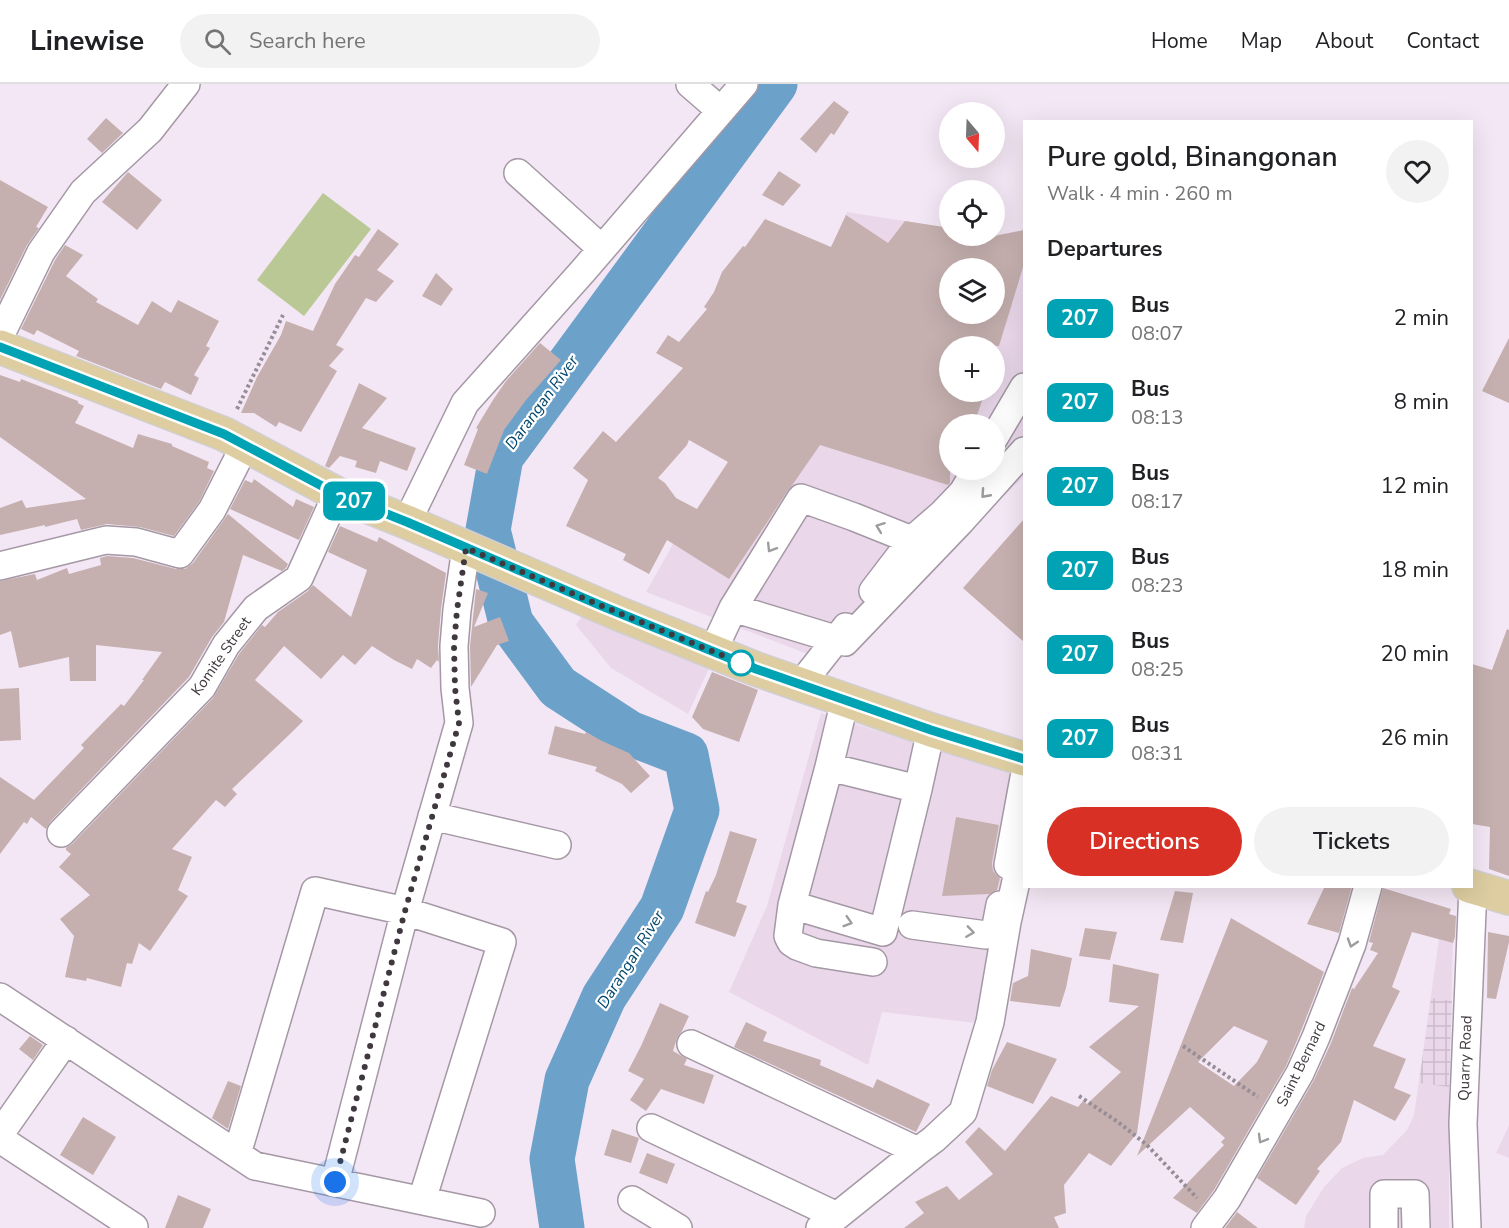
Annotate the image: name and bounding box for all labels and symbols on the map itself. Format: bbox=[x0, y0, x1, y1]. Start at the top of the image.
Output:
north arrow bbox=[939, 102, 1005, 168]
water label: Darangan River bbox=[500, 350, 584, 454]
line badge: 207 bbox=[320, 482, 388, 520]
one-way arrow bbox=[981, 488, 992, 498]
one-way arrow bbox=[875, 522, 886, 534]
one-way arrow bbox=[766, 542, 778, 552]
street label: Komite Street bbox=[186, 612, 256, 699]
unlabelled marker bbox=[728, 650, 754, 676]
water label: Darangan River bbox=[592, 905, 670, 1013]
one-way arrow bbox=[842, 915, 853, 927]
one-way arrow bbox=[966, 926, 975, 938]
one-way arrow bbox=[1347, 937, 1359, 948]
street label: Quarry Road bbox=[1454, 1015, 1476, 1101]
street label: Saint Bernard bbox=[1272, 1018, 1330, 1110]
one-way arrow bbox=[1258, 1132, 1269, 1143]
your location bbox=[320, 1167, 350, 1197]

